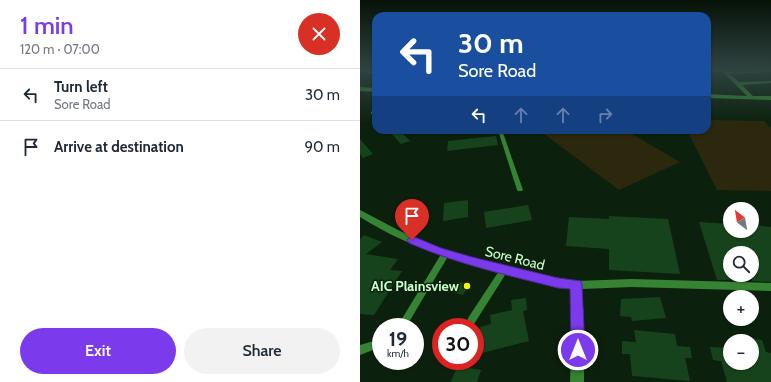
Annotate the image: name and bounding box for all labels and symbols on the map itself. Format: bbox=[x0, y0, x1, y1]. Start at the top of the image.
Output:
pin bbox=[395, 199, 429, 240]
north arrow bbox=[723, 202, 759, 238]
street label: Sore Road bbox=[483, 242, 547, 274]
place label: AIC Plainsview bbox=[371, 277, 460, 295]
marker: AIC Plainsview bbox=[462, 281, 472, 291]
speed limit sign: 30 bbox=[432, 318, 484, 370]
position arrow bbox=[557, 329, 599, 371]

